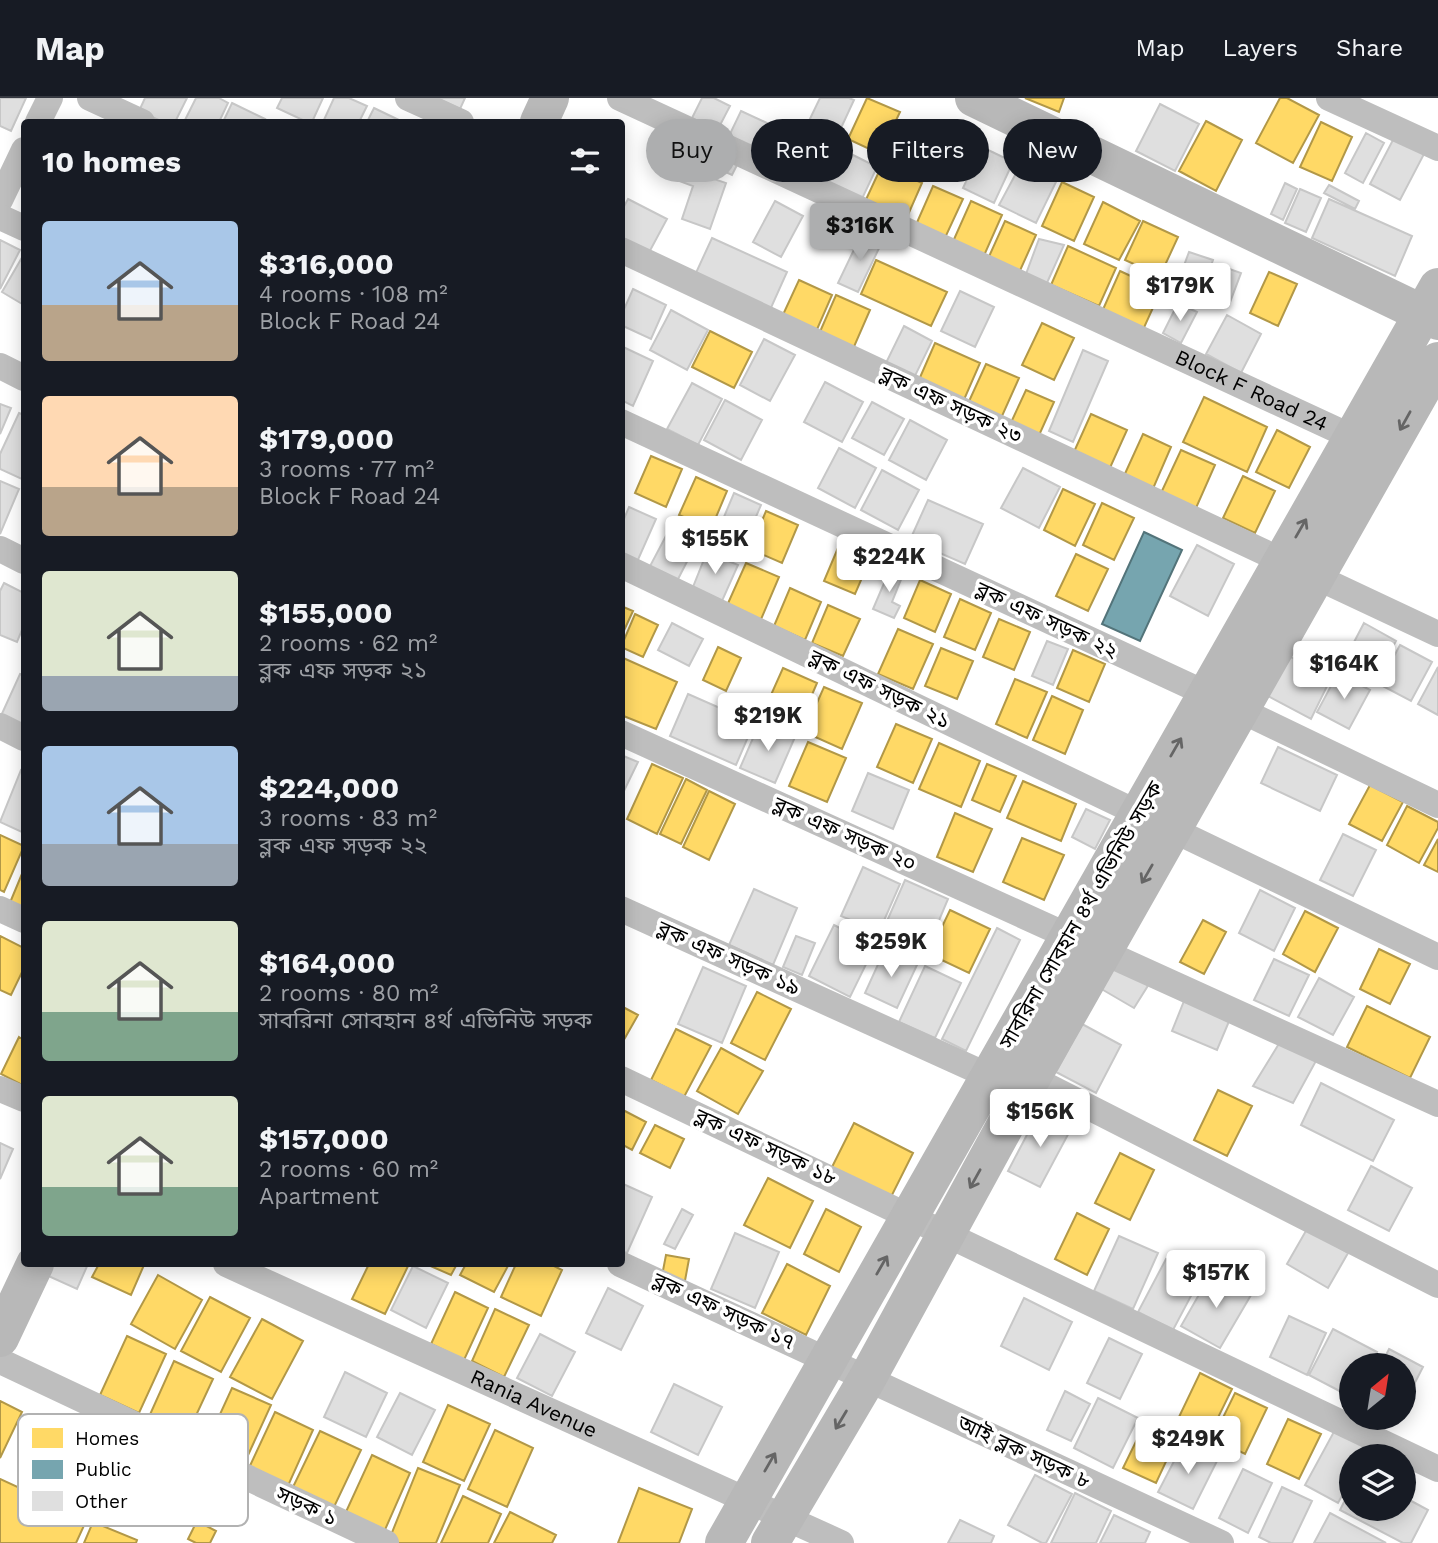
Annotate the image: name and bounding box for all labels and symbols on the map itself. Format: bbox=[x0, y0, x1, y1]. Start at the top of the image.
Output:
pin: $316K bbox=[811, 204, 909, 263]
pin: $179K bbox=[1131, 264, 1229, 323]
street label: Block F Road 24 bbox=[1171, 344, 1332, 436]
street label: ব্লক এফ সড়ক ২৩ bbox=[875, 360, 1026, 448]
one-way arrow bbox=[1398, 410, 1412, 430]
pin: $155K bbox=[666, 517, 764, 576]
one-way arrow bbox=[1295, 518, 1308, 539]
pin: $224K bbox=[840, 534, 938, 594]
street label: ব্লক এফ সড়ক ২২ bbox=[971, 575, 1123, 664]
pin: $164K bbox=[1295, 642, 1393, 701]
street label: ব্লক এফ সড়ক ২১ bbox=[805, 643, 955, 733]
pin: $219K bbox=[719, 694, 817, 753]
one-way arrow bbox=[1169, 738, 1183, 758]
street label: সাবরিনা সোবহান ৪র্থ এভিনিউ সড়ক bbox=[993, 776, 1168, 1054]
street label: ব্লক এফ সড়ক ২০ bbox=[769, 791, 920, 876]
one-way arrow bbox=[1140, 863, 1153, 884]
street label: ব্লক এফ সড়ক ১৯ bbox=[653, 915, 804, 1000]
pin: $259K bbox=[842, 920, 940, 979]
pin: $156K bbox=[991, 1090, 1089, 1149]
street label: ব্লক এফ সড়ক ১৮ bbox=[690, 1102, 841, 1190]
one-way arrow bbox=[968, 1168, 982, 1188]
pin: $157K bbox=[1167, 1250, 1265, 1310]
one-way arrow bbox=[875, 1255, 889, 1275]
street label: ব্লক এফ সড়ক ১৭ bbox=[648, 1266, 799, 1354]
north arrow bbox=[1339, 1353, 1416, 1430]
street label: Rania Avenue bbox=[467, 1364, 601, 1443]
street label: আই ব্লক সড়ক ৮ bbox=[953, 1409, 1095, 1493]
one-way arrow bbox=[833, 1410, 847, 1430]
legend bbox=[18, 1414, 248, 1526]
pin: $249K bbox=[1139, 1416, 1237, 1476]
text: Homes bbox=[75, 1427, 139, 1450]
one-way arrow bbox=[763, 1453, 777, 1473]
text: Public bbox=[75, 1458, 132, 1481]
street label: সড়ক ১ bbox=[272, 1480, 342, 1531]
text: Other bbox=[75, 1490, 128, 1513]

